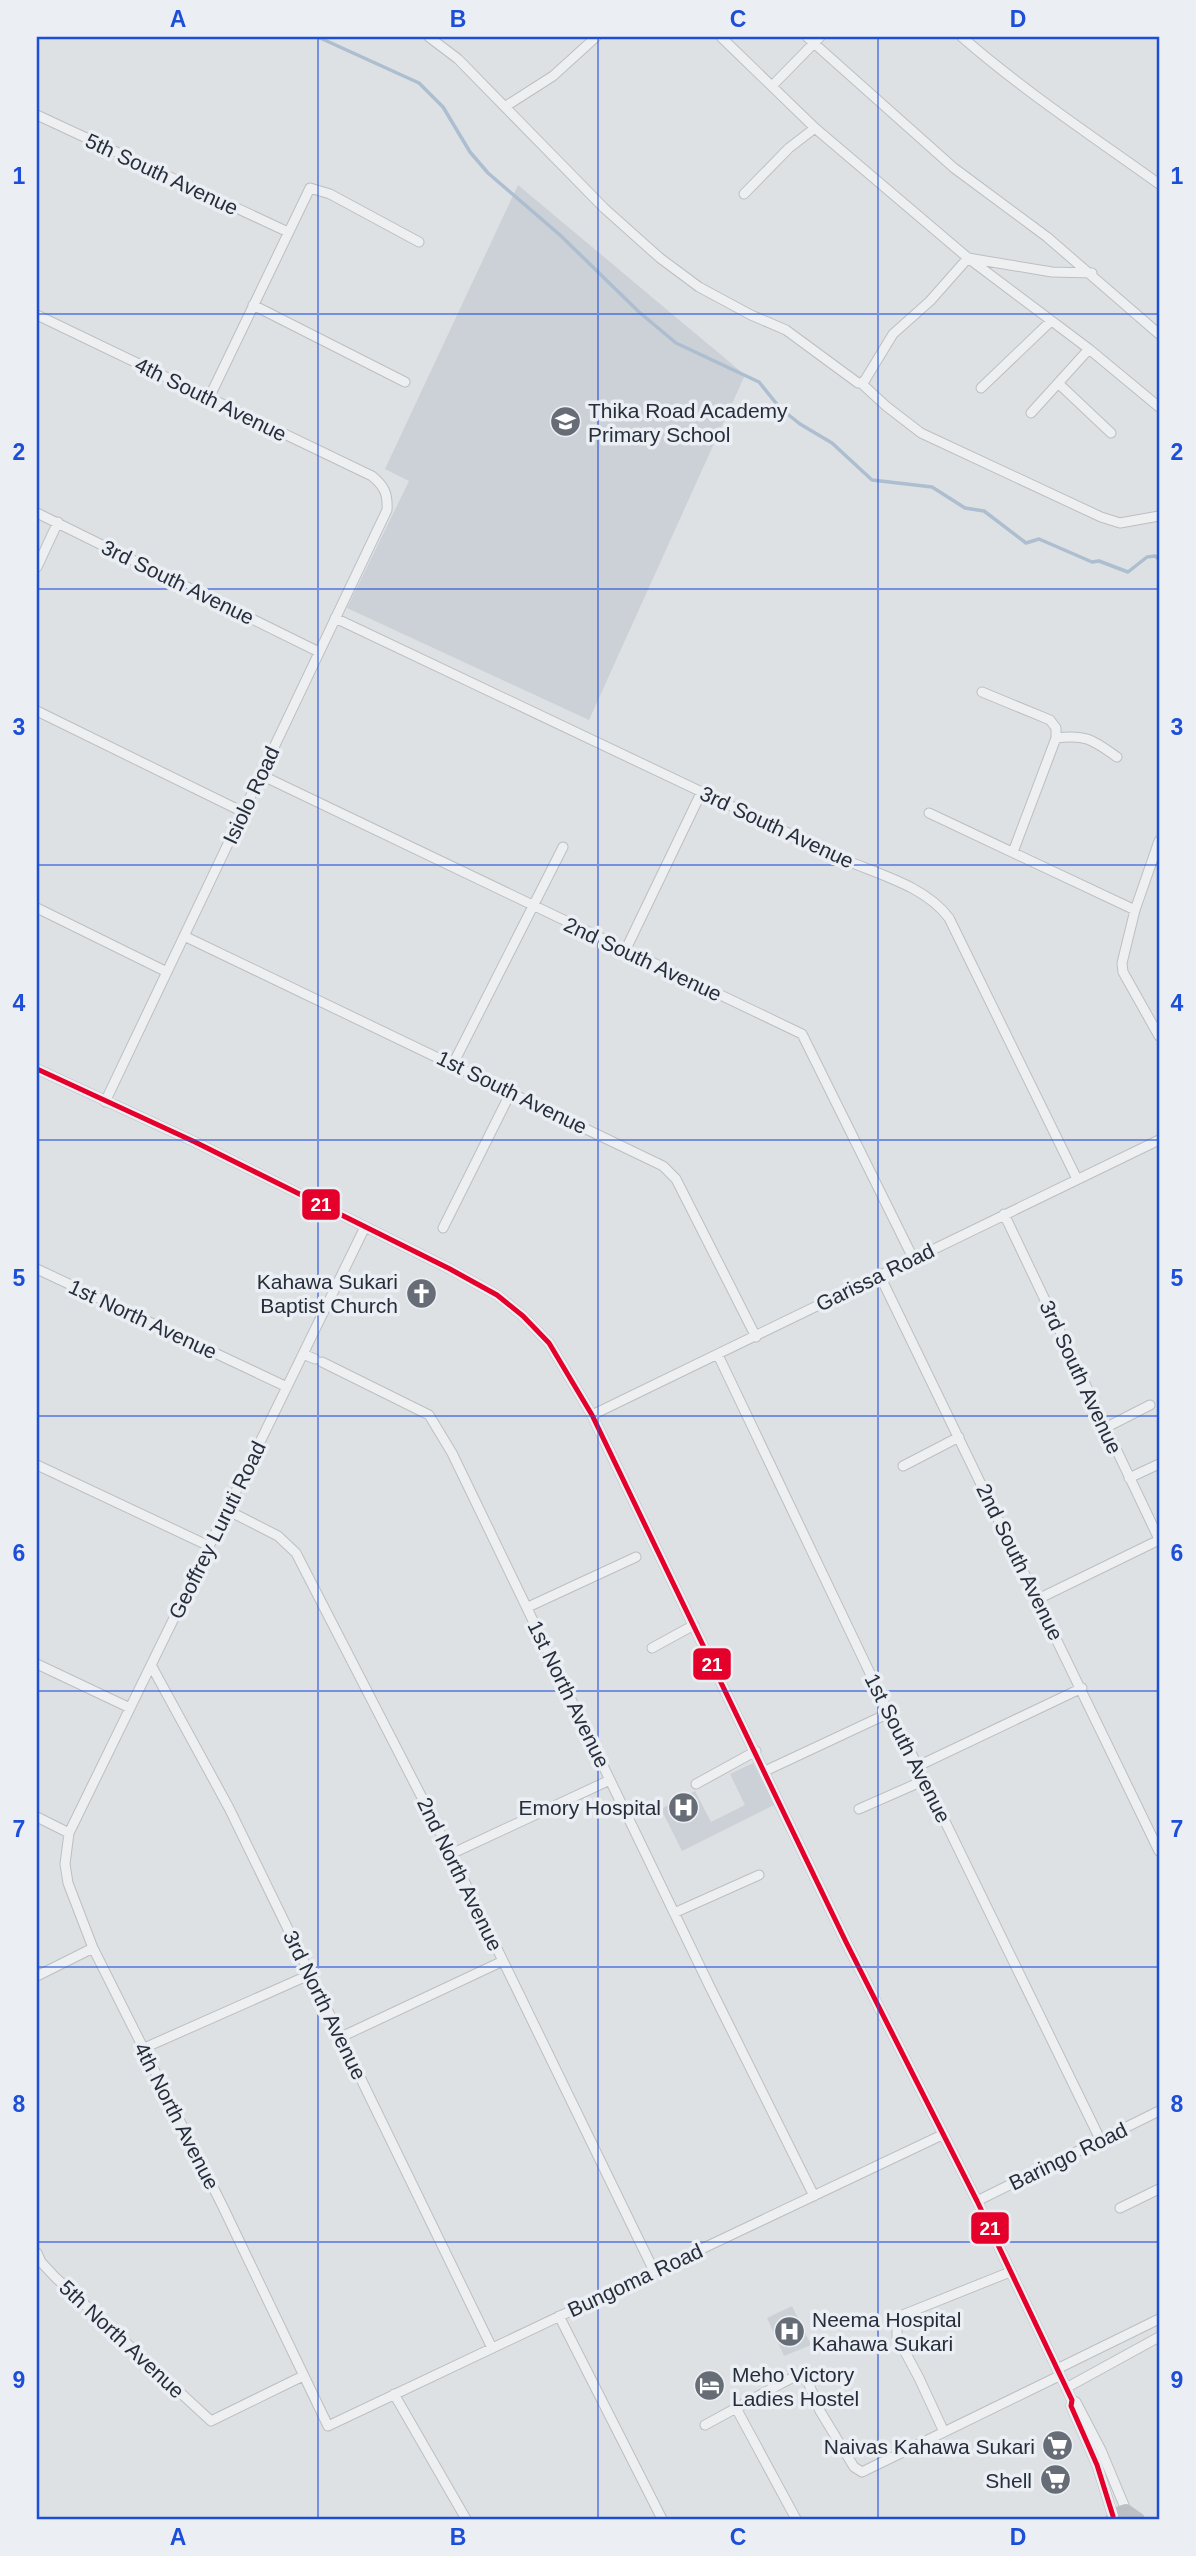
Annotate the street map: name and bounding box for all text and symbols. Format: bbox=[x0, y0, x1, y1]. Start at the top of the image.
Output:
text: A bbox=[170, 6, 186, 32]
text: B bbox=[450, 6, 466, 32]
text: C bbox=[730, 6, 746, 32]
text: D bbox=[1010, 6, 1026, 32]
street label: 5th South Avenue bbox=[82, 129, 242, 219]
text: 1 bbox=[13, 163, 26, 189]
text: 1 bbox=[1171, 163, 1184, 189]
street label: 4th South Avenue bbox=[132, 352, 290, 446]
place label: Thika Road Academy Primary School bbox=[588, 399, 788, 446]
school or university icon: Thika Road Academy Primary School bbox=[548, 405, 582, 439]
text: 2 bbox=[13, 439, 25, 465]
text: 2 bbox=[1171, 439, 1183, 465]
street label: 3rd South Avenue bbox=[98, 535, 258, 629]
text: 3 bbox=[13, 714, 25, 740]
text: 3 bbox=[1171, 714, 1183, 740]
street label: Isiolo Road bbox=[218, 743, 284, 847]
street label: 3rd South Avenue bbox=[697, 781, 857, 873]
street label: 2nd South Avenue bbox=[561, 912, 725, 1006]
text: 4 bbox=[13, 990, 26, 1016]
text: 4 bbox=[1171, 990, 1184, 1016]
street label: 1st South Avenue bbox=[433, 1046, 591, 1138]
line badge: 21 bbox=[301, 1188, 341, 1221]
text: 21 bbox=[310, 1194, 332, 1215]
street label: Garissa Road bbox=[812, 1239, 938, 1315]
text: 5 bbox=[13, 1265, 26, 1291]
text: 5 bbox=[1171, 1265, 1184, 1291]
place label: Kahawa Sukari Baptist Church bbox=[257, 1270, 398, 1317]
street label: 1st North Avenue bbox=[65, 1275, 221, 1363]
church icon: Kahawa Sukari Baptist Church bbox=[404, 1276, 438, 1310]
street label: 3rd South Avenue bbox=[1035, 1297, 1127, 1457]
street label: Geoffrey Luruti Road bbox=[164, 1438, 270, 1622]
street label: 2nd South Avenue bbox=[972, 1480, 1068, 1644]
text: 6 bbox=[13, 1540, 25, 1566]
text: 6 bbox=[1171, 1540, 1183, 1566]
street label: 1st North Avenue bbox=[523, 1617, 615, 1771]
line badge: 21 bbox=[692, 1647, 732, 1681]
text: 21 bbox=[701, 1654, 723, 1675]
street label: 1st South Avenue bbox=[860, 1670, 956, 1826]
hospital icon: Emory Hospital bbox=[667, 1790, 701, 1824]
street label: 2nd North Avenue bbox=[413, 1794, 507, 1954]
place label: Emory Hospital bbox=[519, 1796, 661, 1819]
text: 7 bbox=[13, 1816, 25, 1842]
text: 7 bbox=[1171, 1816, 1183, 1842]
street label: 3rd North Avenue bbox=[279, 1927, 371, 2083]
street label: 4th North Avenue bbox=[130, 2039, 224, 2193]
text: 8 bbox=[13, 2091, 26, 2117]
text: 8 bbox=[1171, 2091, 1184, 2117]
street label: Baringo Road bbox=[1005, 2118, 1131, 2194]
line badge: 21 bbox=[970, 2211, 1010, 2245]
text: 21 bbox=[979, 2218, 1001, 2239]
street label: Bungoma Road bbox=[564, 2239, 706, 2321]
street label: 5th North Avenue bbox=[55, 2275, 189, 2403]
place label: Neema Hospital Kahawa Sukari bbox=[812, 2308, 961, 2355]
hospital icon: Neema Hospital Kahawa Sukari bbox=[772, 2314, 806, 2348]
place label: Meho Victory Ladies Hostel bbox=[732, 2363, 859, 2410]
text: 9 bbox=[13, 2367, 25, 2393]
text: 9 bbox=[1171, 2367, 1183, 2393]
hotel icon: Meho Victory Ladies Hostel bbox=[692, 2369, 726, 2403]
supermarket icon: Naivas Kahawa Sukari bbox=[1041, 2429, 1075, 2463]
place label: Naivas Kahawa Sukari bbox=[824, 2435, 1035, 2458]
supermarket icon: Shell bbox=[1038, 2463, 1072, 2497]
place label: Shell bbox=[985, 2469, 1032, 2492]
text: A bbox=[170, 2524, 186, 2550]
text: B bbox=[450, 2524, 466, 2550]
text: C bbox=[730, 2524, 746, 2550]
text: D bbox=[1010, 2524, 1026, 2550]

